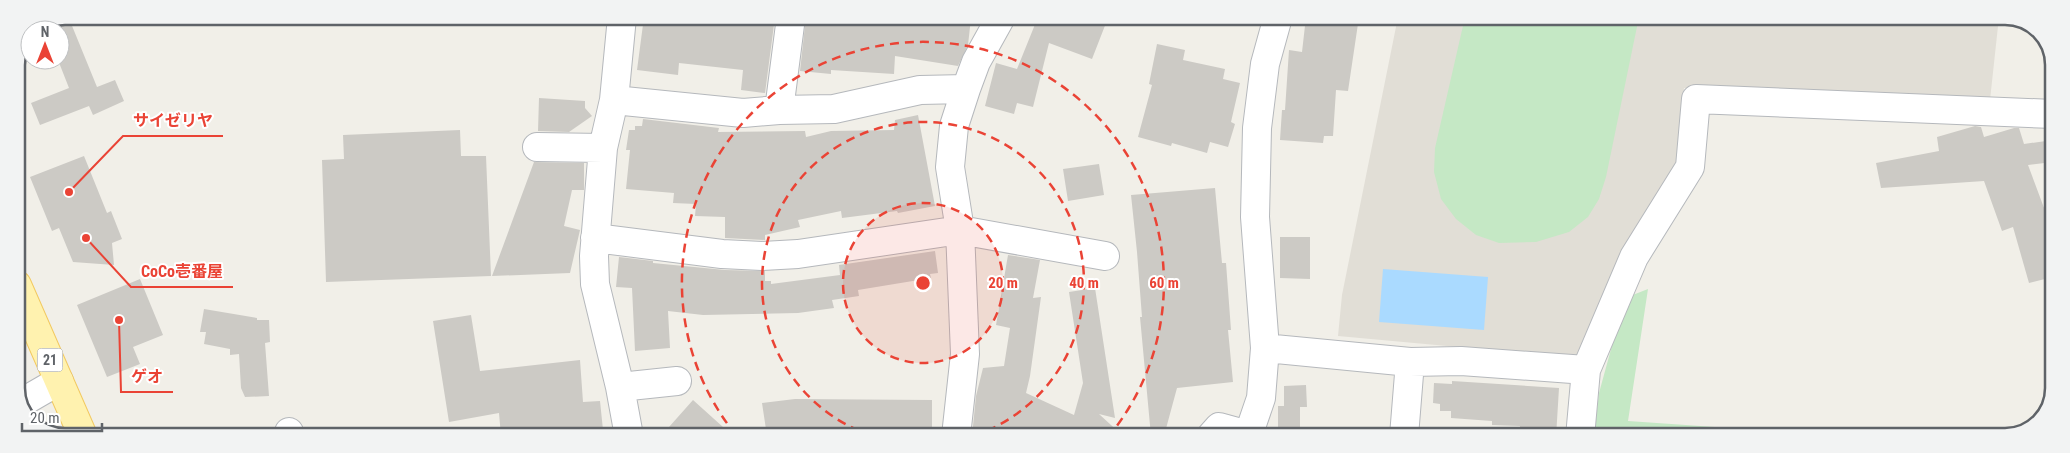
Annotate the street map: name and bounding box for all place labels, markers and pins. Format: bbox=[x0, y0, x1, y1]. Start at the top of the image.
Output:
callout: サイゼリヤ bbox=[123, 105, 223, 136]
callout: CoCo壱番屋 bbox=[131, 256, 233, 287]
centre of rings bbox=[914, 274, 932, 292]
callout: ゲオ bbox=[121, 361, 173, 392]

